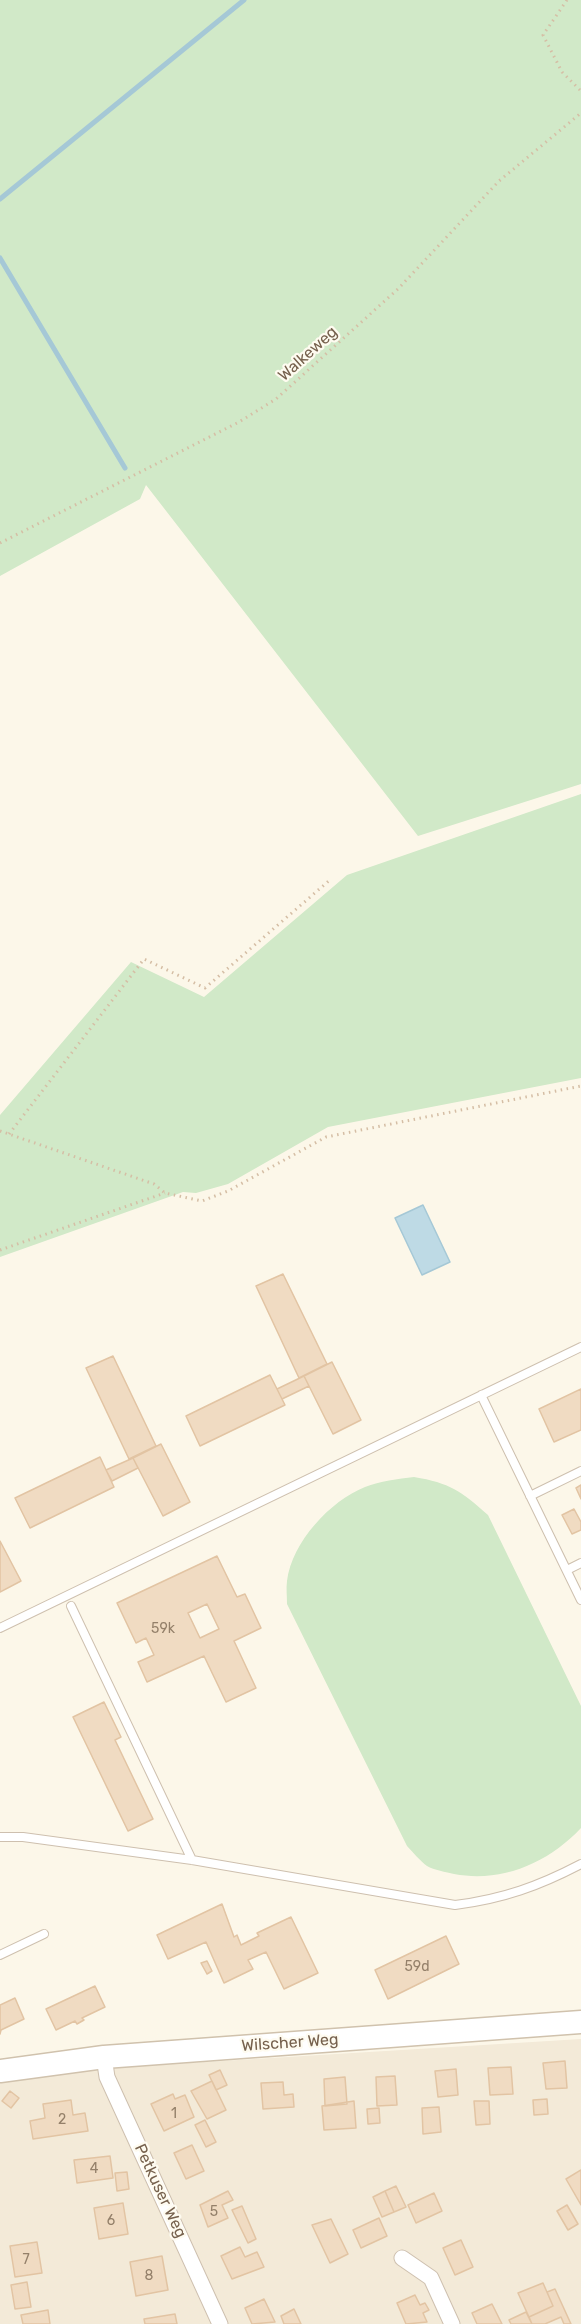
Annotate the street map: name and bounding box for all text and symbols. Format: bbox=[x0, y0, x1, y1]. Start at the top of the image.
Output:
street label: Walkeweg bbox=[274, 322, 342, 386]
house number: 59k bbox=[151, 1621, 175, 1637]
house number: 59d bbox=[405, 1959, 429, 1975]
street label: Wilscher Weg bbox=[241, 2030, 339, 2056]
house number: 1 bbox=[171, 2106, 177, 2122]
house number: 2 bbox=[58, 2112, 66, 2128]
street label: Petkuser Weg bbox=[130, 2141, 190, 2241]
house number: 4 bbox=[90, 2161, 98, 2177]
house number: 5 bbox=[210, 2204, 218, 2220]
house number: 6 bbox=[107, 2213, 115, 2229]
house number: 7 bbox=[22, 2252, 30, 2268]
house number: 8 bbox=[145, 2268, 153, 2284]

